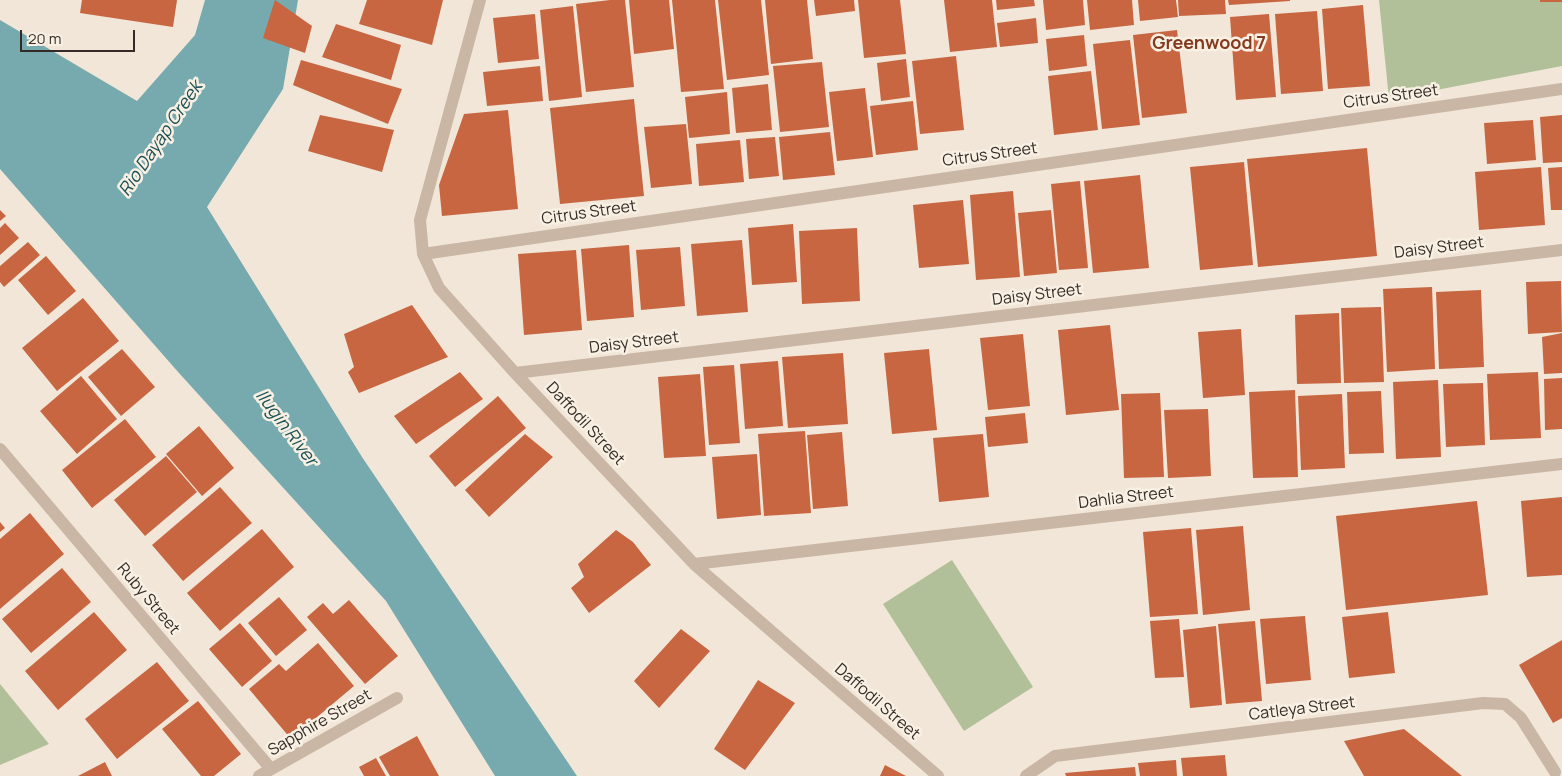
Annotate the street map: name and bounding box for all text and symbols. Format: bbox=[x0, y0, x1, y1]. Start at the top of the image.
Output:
scale bar bbox=[22, 20, 138, 52]
text: 20 m bbox=[28, 28, 61, 49]
district label: Greenwood 7 bbox=[1152, 33, 1266, 55]
water label: Rio Dayap Creek bbox=[115, 77, 207, 201]
street label: Citrus Street bbox=[1342, 81, 1440, 113]
street label: Citrus Street bbox=[941, 139, 1039, 171]
street label: Citrus Street bbox=[540, 197, 638, 229]
street label: Daisy Street bbox=[1393, 233, 1485, 263]
street label: Daisy Street bbox=[991, 280, 1083, 310]
street label: Daisy Street bbox=[588, 328, 680, 358]
street label: Daffodil Street bbox=[542, 379, 628, 469]
water label: Ilugin River bbox=[250, 386, 322, 470]
street label: Dahlia Street bbox=[1077, 483, 1175, 513]
street label: Ruby Street bbox=[113, 559, 183, 639]
street label: Daffodil Street bbox=[831, 660, 923, 744]
street label: Sapphire Street bbox=[265, 686, 375, 760]
street label: Catleya Street bbox=[1248, 693, 1356, 725]

